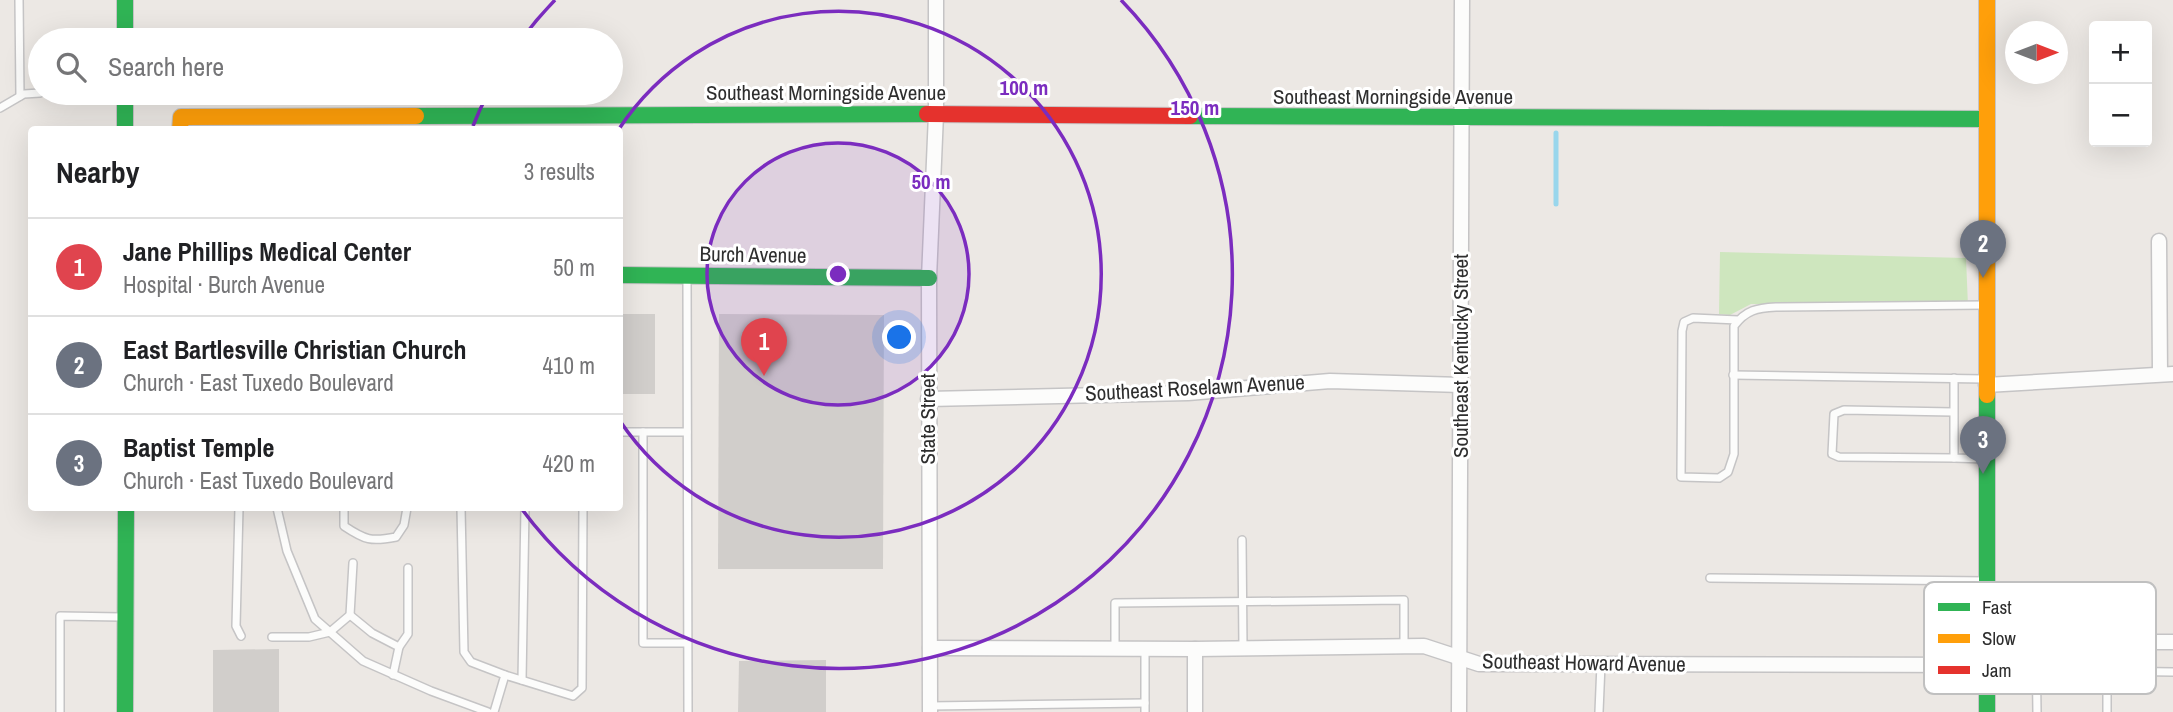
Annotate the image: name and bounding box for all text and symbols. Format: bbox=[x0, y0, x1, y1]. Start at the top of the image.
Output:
north arrow bbox=[2005, 21, 2068, 84]
map controls bbox=[2089, 21, 2152, 147]
button: + bbox=[2089, 21, 2152, 84]
search box bbox=[28, 28, 623, 105]
icon: search bbox=[52, 48, 90, 86]
text: Search here bbox=[108, 49, 224, 84]
text: 100 m bbox=[1000, 73, 1048, 102]
street label: Southeast Morningside Avenue bbox=[706, 78, 946, 107]
street label: Southeast Morningside Avenue bbox=[1273, 82, 1513, 111]
button: − bbox=[2089, 84, 2152, 147]
text: 150 m bbox=[1171, 93, 1219, 122]
text: Nearby bbox=[56, 152, 139, 192]
text: 3 results bbox=[524, 156, 595, 187]
text: 50 m bbox=[911, 167, 951, 196]
pin: 2 bbox=[1960, 220, 2006, 278]
text: Jane Phillips Medical Center bbox=[123, 234, 411, 269]
street label: Burch Avenue bbox=[699, 239, 807, 270]
text: 1 bbox=[74, 252, 84, 283]
text: 50 m bbox=[553, 252, 595, 283]
street label: Southeast Kentucky Street bbox=[1446, 254, 1475, 458]
centre of rings bbox=[826, 262, 850, 286]
text: Hospital · Burch Avenue bbox=[123, 269, 325, 300]
pin: 1 bbox=[741, 318, 787, 376]
your location bbox=[882, 320, 916, 354]
text: East Bartlesville Christian Church bbox=[123, 332, 467, 367]
text: 2 bbox=[74, 350, 84, 381]
text: 410 m bbox=[543, 350, 595, 381]
text: Church · East Tuxedo Boulevard bbox=[123, 367, 394, 398]
street label: Southeast Roselawn Avenue bbox=[1084, 367, 1306, 408]
street label: State Street bbox=[913, 373, 942, 464]
pin: 3 bbox=[1960, 416, 2006, 474]
text: Baptist Temple bbox=[123, 430, 274, 465]
text: 3 bbox=[74, 448, 84, 479]
text: 420 m bbox=[543, 448, 595, 479]
text: Church · East Tuxedo Boulevard bbox=[123, 465, 394, 496]
legend bbox=[1924, 582, 2156, 694]
text: Fast bbox=[1982, 594, 2012, 620]
text: Slow bbox=[1982, 625, 2017, 651]
street label: Southeast Howard Avenue bbox=[1482, 646, 1686, 679]
text: Jam bbox=[1982, 657, 2011, 683]

